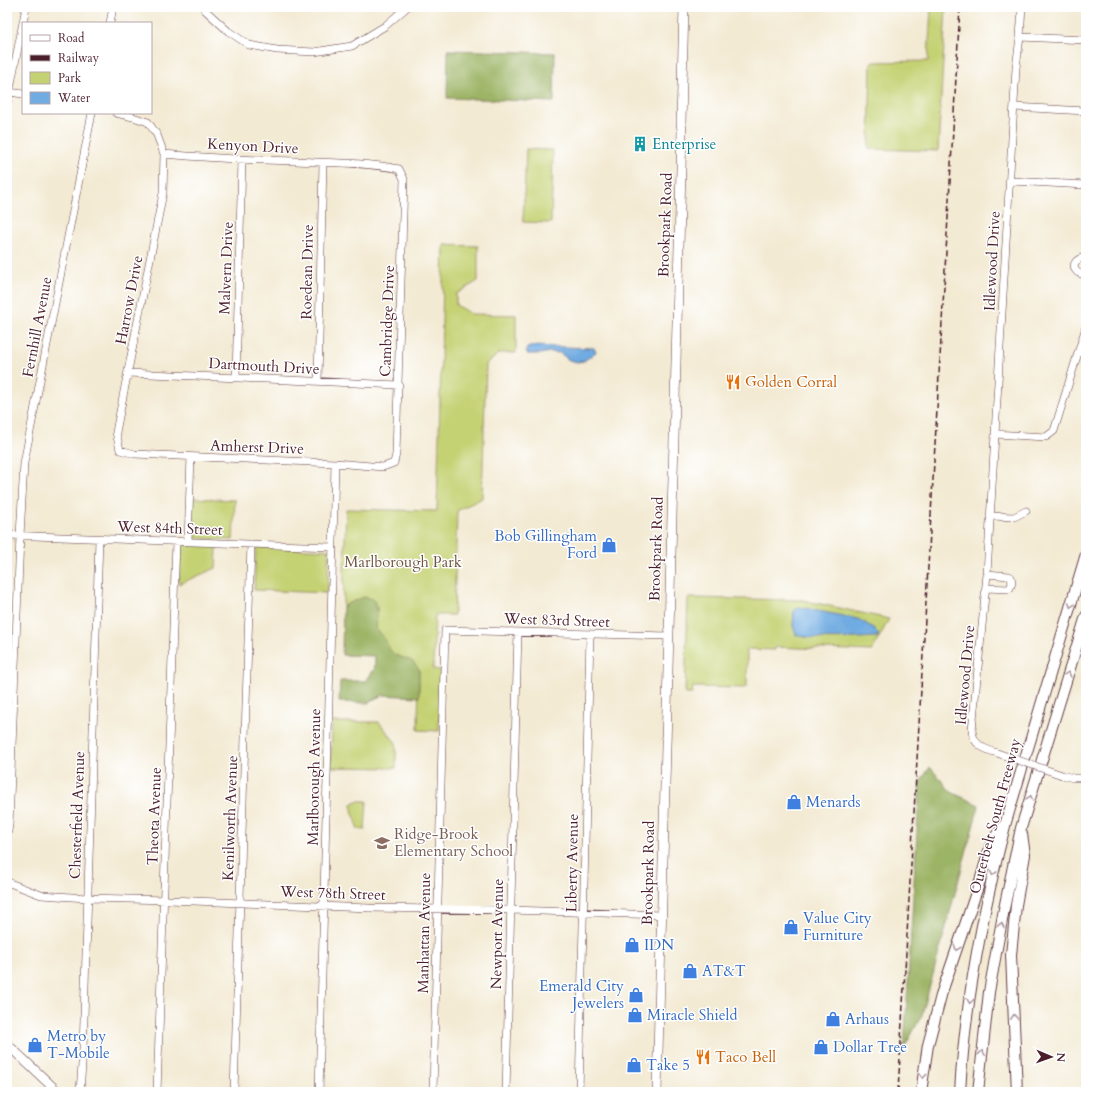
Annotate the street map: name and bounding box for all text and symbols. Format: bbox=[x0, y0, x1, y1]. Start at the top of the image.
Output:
legend bbox=[22, 22, 152, 114]
text: Road bbox=[58, 30, 85, 46]
text: Railway bbox=[58, 50, 100, 66]
text: Park bbox=[58, 70, 82, 86]
text: Water bbox=[57, 90, 91, 106]
street label: Kenyon Drive bbox=[207, 134, 299, 158]
place label: Enterprise bbox=[652, 134, 716, 154]
building icon: Enterprise bbox=[631, 135, 649, 153]
street label: Brookpark Road bbox=[653, 172, 677, 278]
street label: Idlewood Drive bbox=[979, 210, 1005, 312]
street label: Malvern Drive bbox=[214, 221, 238, 315]
street label: Roedean Drive bbox=[296, 224, 318, 320]
street label: Harrow Drive bbox=[111, 254, 147, 346]
street label: Cambridge Drive bbox=[375, 265, 399, 377]
street label: Fernhill Avenue bbox=[17, 275, 57, 379]
street label: Dartmouth Drive bbox=[208, 353, 320, 379]
place label: Golden Corral bbox=[745, 372, 837, 392]
restaurant icon: Golden Corral bbox=[724, 373, 742, 391]
street label: Amherst Drive bbox=[210, 435, 304, 459]
street label: Brookpark Road bbox=[644, 496, 668, 602]
street label: West 84th Street bbox=[116, 516, 223, 540]
place label: Bob Gillingham Ford bbox=[494, 526, 597, 563]
shop icon: Bob Gillingham Ford bbox=[600, 536, 618, 554]
park label: Marlborough Park bbox=[344, 552, 462, 572]
one-way arrow bbox=[1067, 601, 1076, 608]
street label: West 83rd Street bbox=[503, 608, 611, 632]
street label: Idlewood Drive bbox=[951, 624, 979, 726]
one-way arrow bbox=[1063, 670, 1072, 677]
street label: Marlborough Avenue bbox=[303, 708, 325, 846]
street label: Outerbelt South Freeway bbox=[965, 736, 1025, 896]
street label: Chesterfield Avenue bbox=[65, 750, 89, 879]
street label: Kenilworth Avenue bbox=[218, 755, 242, 881]
street label: Theota Avenue bbox=[142, 766, 166, 865]
place label: Menards bbox=[806, 792, 860, 812]
shop icon: Menards bbox=[785, 793, 803, 811]
one-way arrow bbox=[1025, 795, 1034, 802]
street label: Liberty Avenue bbox=[561, 813, 583, 913]
street label: Brookpark Road bbox=[637, 820, 659, 926]
place label: Ridge-Brook Elementary School bbox=[394, 824, 513, 861]
school or university icon: Ridge-Brook Elementary School bbox=[373, 834, 391, 852]
one-way arrow bbox=[990, 870, 998, 877]
street label: Manhattan Avenue bbox=[413, 872, 435, 994]
street label: Newport Avenue bbox=[486, 878, 508, 989]
street label: West 78th Street bbox=[279, 881, 386, 905]
place label: Value City Furniture bbox=[803, 908, 872, 945]
shop icon: Value City Furniture bbox=[782, 918, 800, 936]
one-way arrow bbox=[996, 922, 1005, 928]
place label: IDN bbox=[644, 935, 674, 955]
shop icon: IDN bbox=[623, 936, 641, 954]
one-way arrow bbox=[953, 945, 961, 952]
place label: AT&T bbox=[702, 961, 746, 981]
shop icon: AT&T bbox=[681, 962, 699, 980]
place label: Emerald City Jewelers bbox=[539, 976, 624, 1013]
shop icon: Emerald City Jewelers bbox=[627, 986, 645, 1004]
one-way arrow bbox=[965, 998, 974, 1004]
place label: Miracle Shield bbox=[647, 1005, 737, 1025]
shop icon: Miracle Shield bbox=[626, 1006, 644, 1024]
place label: Arhaus bbox=[845, 1009, 889, 1029]
shop icon: Arhaus bbox=[824, 1010, 842, 1028]
one-way arrow bbox=[1009, 1014, 1018, 1020]
place label: Metro by T-Mobile bbox=[47, 1026, 110, 1063]
shop icon: Metro by T-Mobile bbox=[26, 1036, 44, 1054]
place label: Dollar Tree bbox=[833, 1037, 907, 1057]
north arrow bbox=[1031, 1037, 1071, 1077]
shop icon: Dollar Tree bbox=[812, 1038, 830, 1056]
place label: Taco Bell bbox=[715, 1047, 776, 1067]
restaurant icon: Taco Bell bbox=[694, 1048, 712, 1066]
one-way arrow bbox=[977, 1050, 986, 1056]
text: N bbox=[1053, 1052, 1068, 1063]
place label: Take 5 bbox=[646, 1055, 690, 1075]
shop icon: Take 5 bbox=[625, 1056, 643, 1074]
one-way arrow bbox=[918, 1073, 927, 1079]

